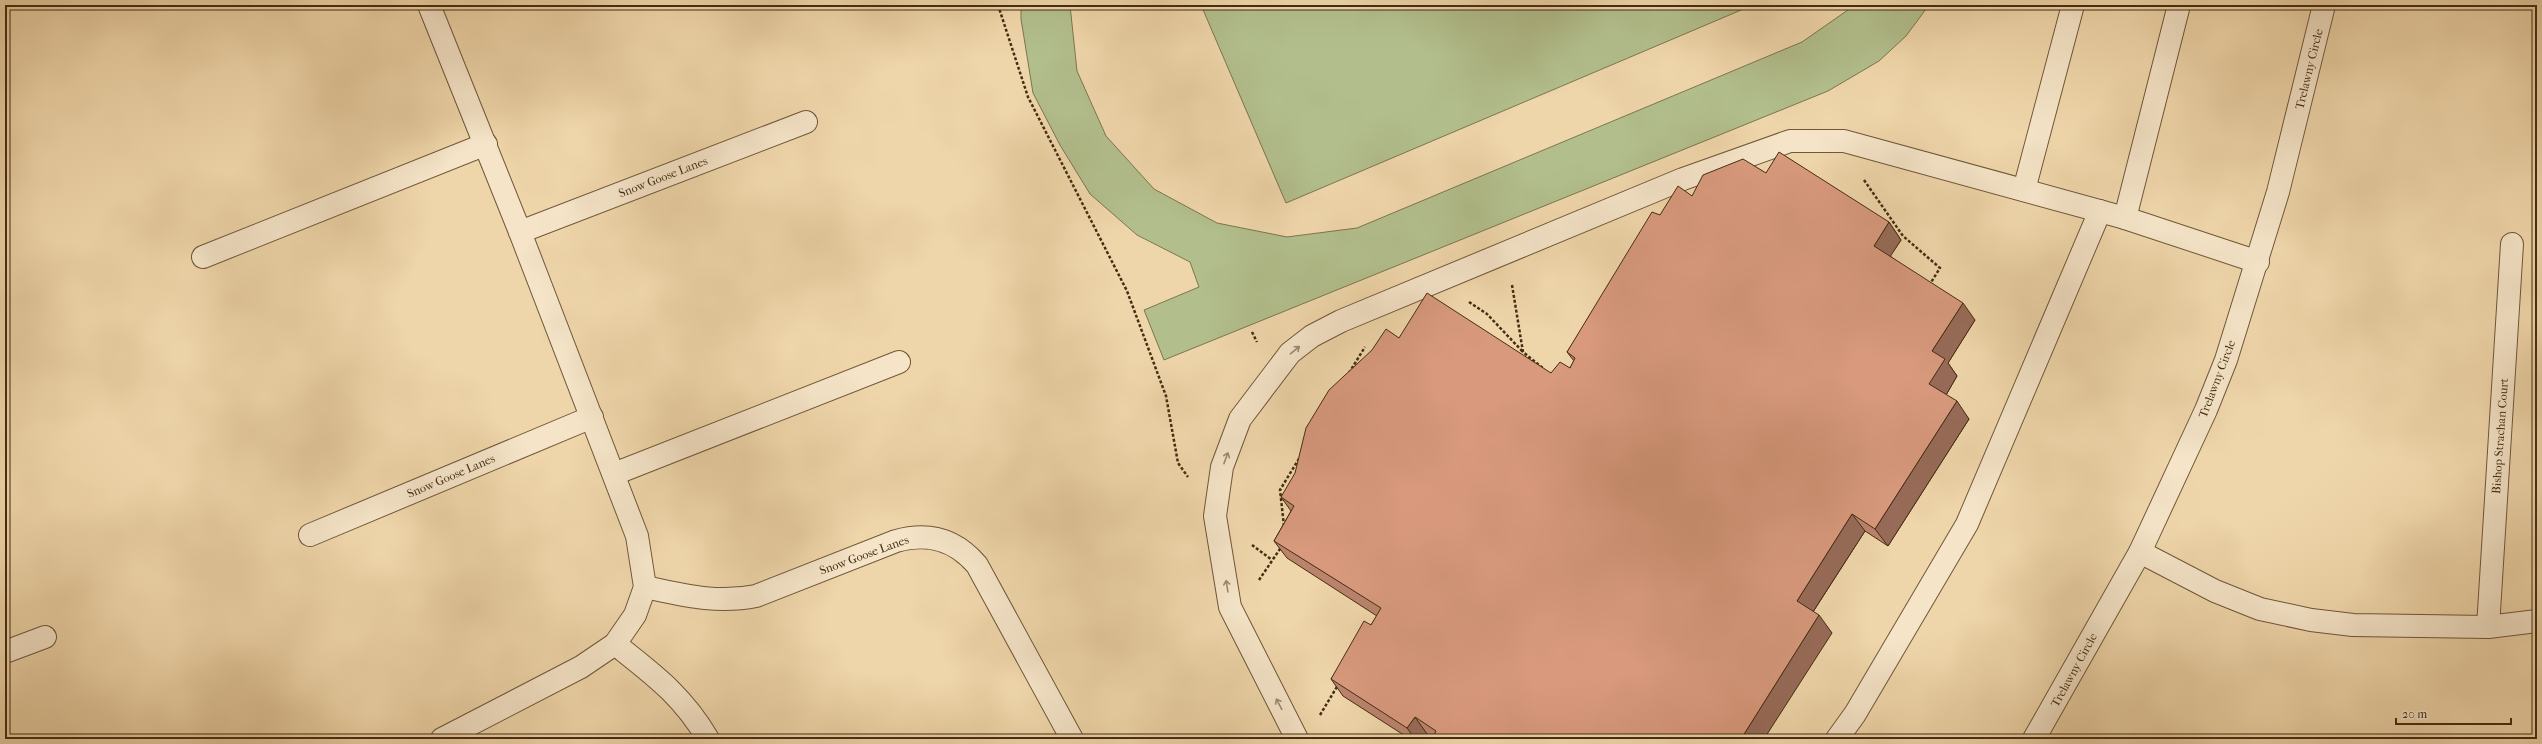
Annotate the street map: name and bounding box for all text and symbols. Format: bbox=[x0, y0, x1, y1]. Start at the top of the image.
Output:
street label: Trelawny Circle bbox=[2292, 27, 2326, 111]
street label: Snow Goose Lanes bbox=[617, 153, 710, 200]
street label: Trelawny Circle bbox=[2196, 338, 2238, 420]
one-way arrow bbox=[1290, 345, 1300, 354]
street label: Bishop Strachan Court bbox=[2489, 377, 2511, 494]
street label: Snow Goose Lanes bbox=[405, 451, 498, 501]
one-way arrow bbox=[1222, 453, 1230, 465]
street label: Snow Goose Lanes bbox=[817, 532, 911, 578]
one-way arrow bbox=[1223, 580, 1231, 593]
street label: Trelawny Circle bbox=[2048, 631, 2100, 709]
one-way arrow bbox=[1274, 699, 1282, 711]
scale bar bbox=[2396, 700, 2511, 726]
text: 20 m bbox=[2402, 707, 2427, 721]

